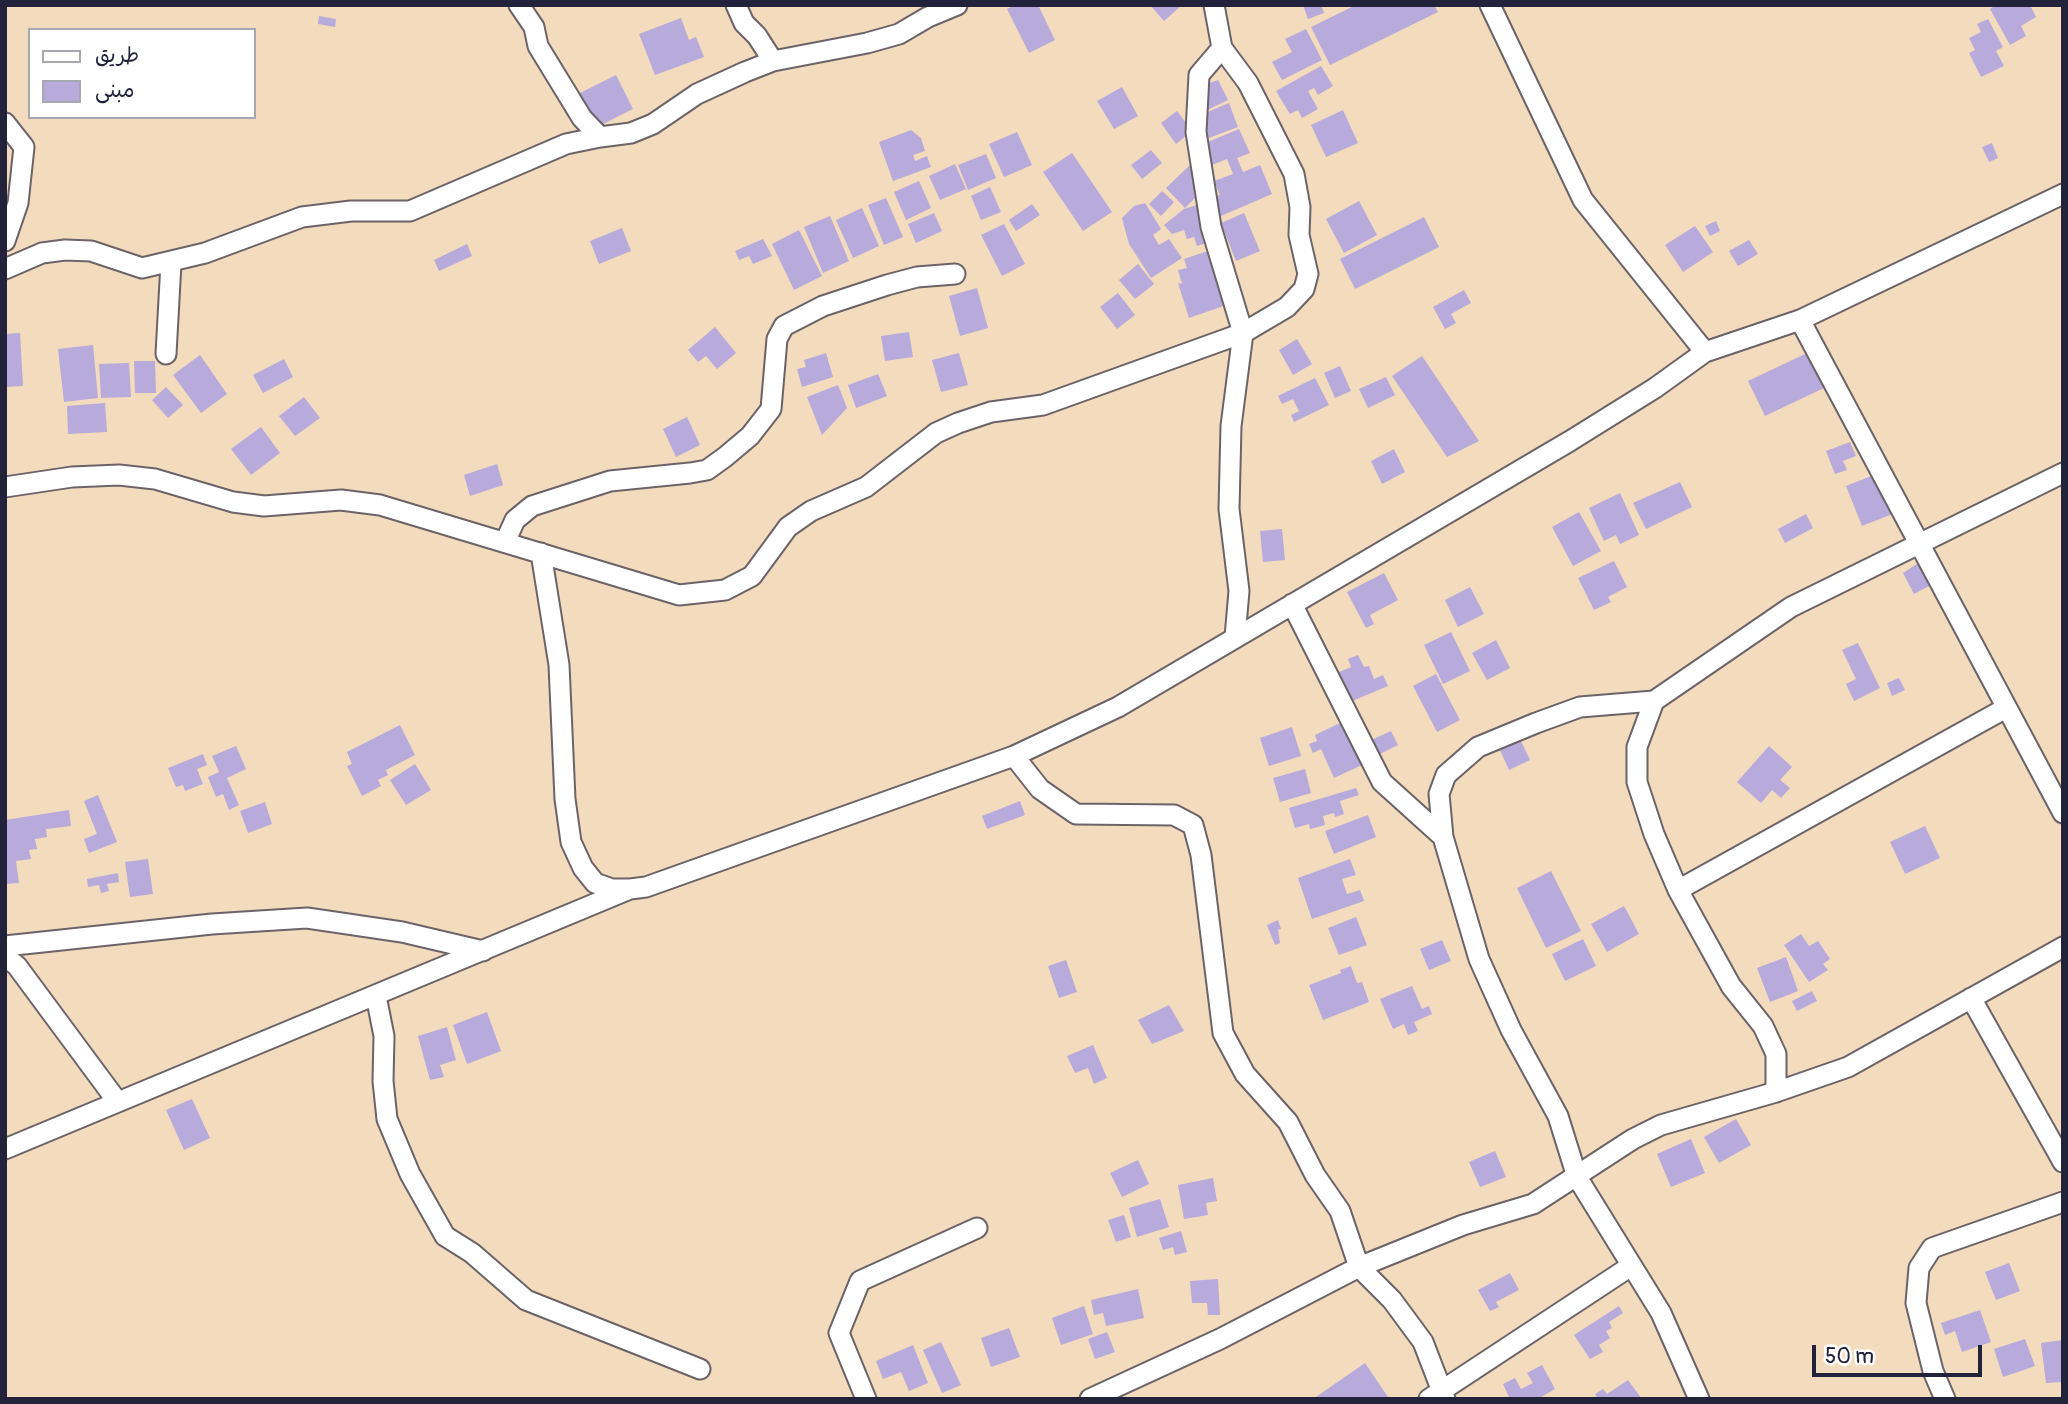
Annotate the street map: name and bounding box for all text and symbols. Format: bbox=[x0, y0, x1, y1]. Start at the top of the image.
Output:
legend bbox=[28, 28, 256, 119]
text: طريق bbox=[95, 42, 139, 69]
text: مبنى bbox=[95, 77, 134, 104]
scale bar bbox=[1816, 1330, 1986, 1374]
text: 50 m bbox=[1825, 1343, 1874, 1370]

